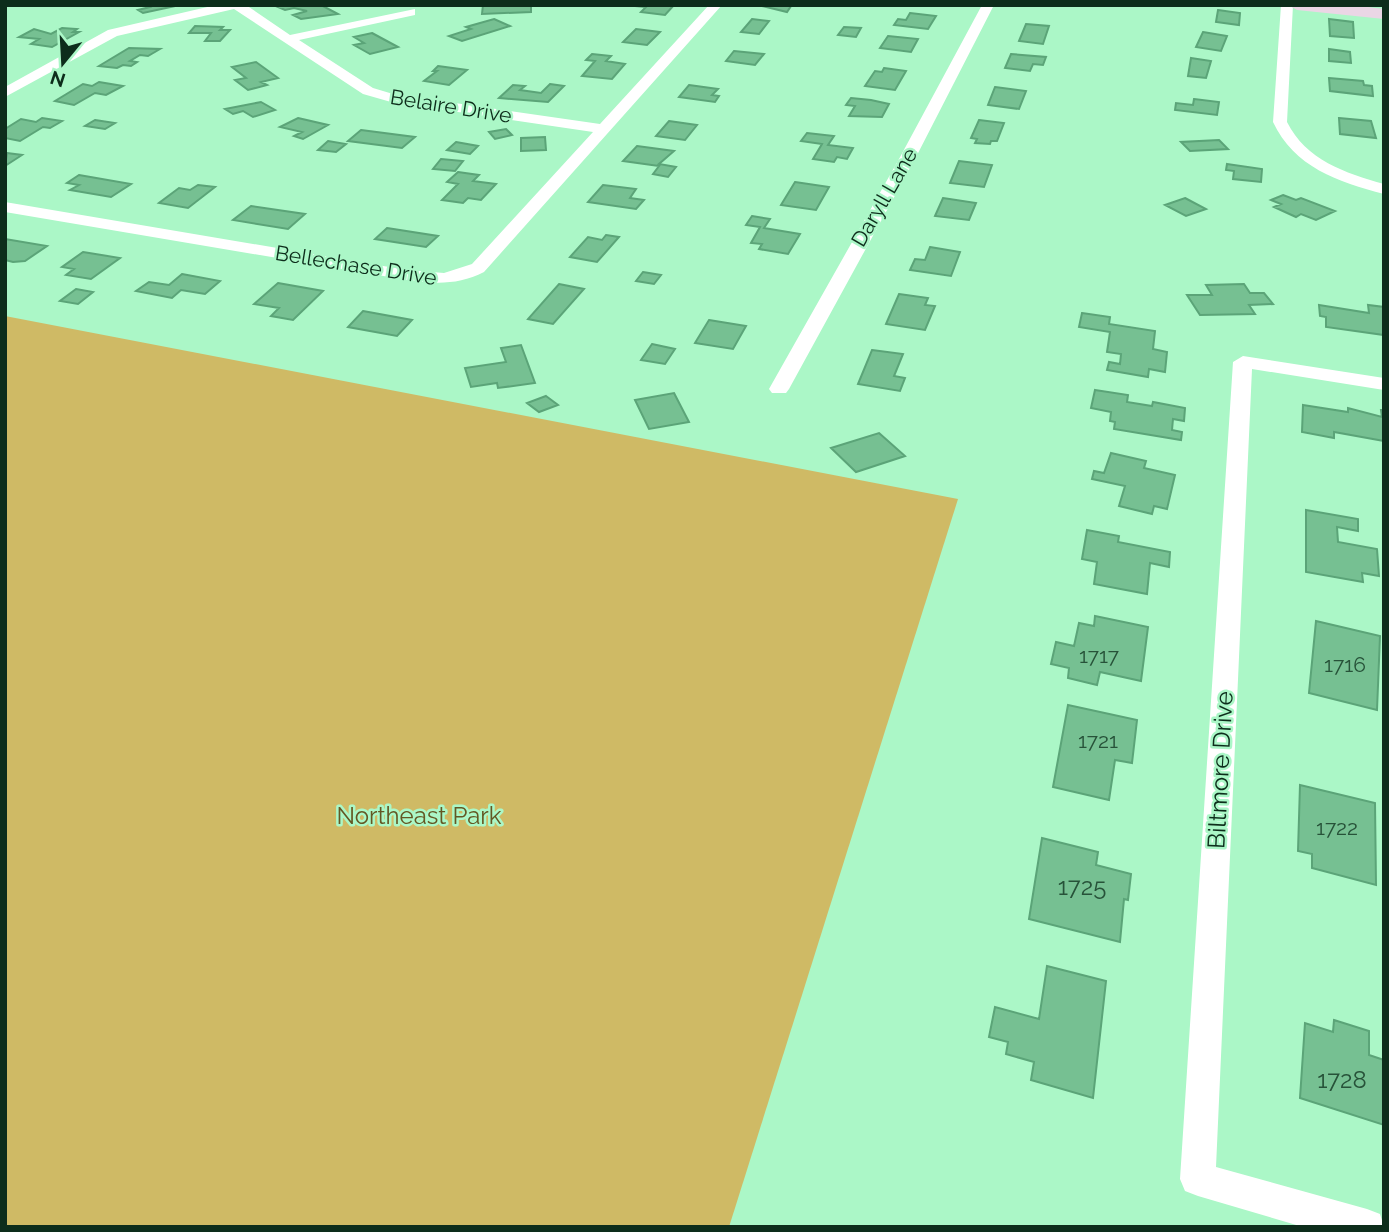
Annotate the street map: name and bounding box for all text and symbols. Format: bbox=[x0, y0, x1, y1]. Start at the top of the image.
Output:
north arrow bbox=[28, 28, 98, 98]
text: N bbox=[47, 66, 68, 92]
street label: Belaire Drive bbox=[388, 84, 514, 128]
street label: Daryll Lane bbox=[846, 143, 922, 251]
street label: Bellechase Drive bbox=[273, 240, 439, 290]
house number: 1717 bbox=[1079, 643, 1120, 668]
house number: 1716 bbox=[1324, 652, 1366, 677]
street label: Biltmore Drive bbox=[1201, 691, 1239, 849]
house number: 1721 bbox=[1078, 728, 1118, 753]
park label: Northeast Park bbox=[337, 801, 502, 830]
house number: 1722 bbox=[1316, 815, 1358, 840]
house number: 1725 bbox=[1058, 872, 1106, 901]
house number: 1728 bbox=[1317, 1065, 1367, 1094]

